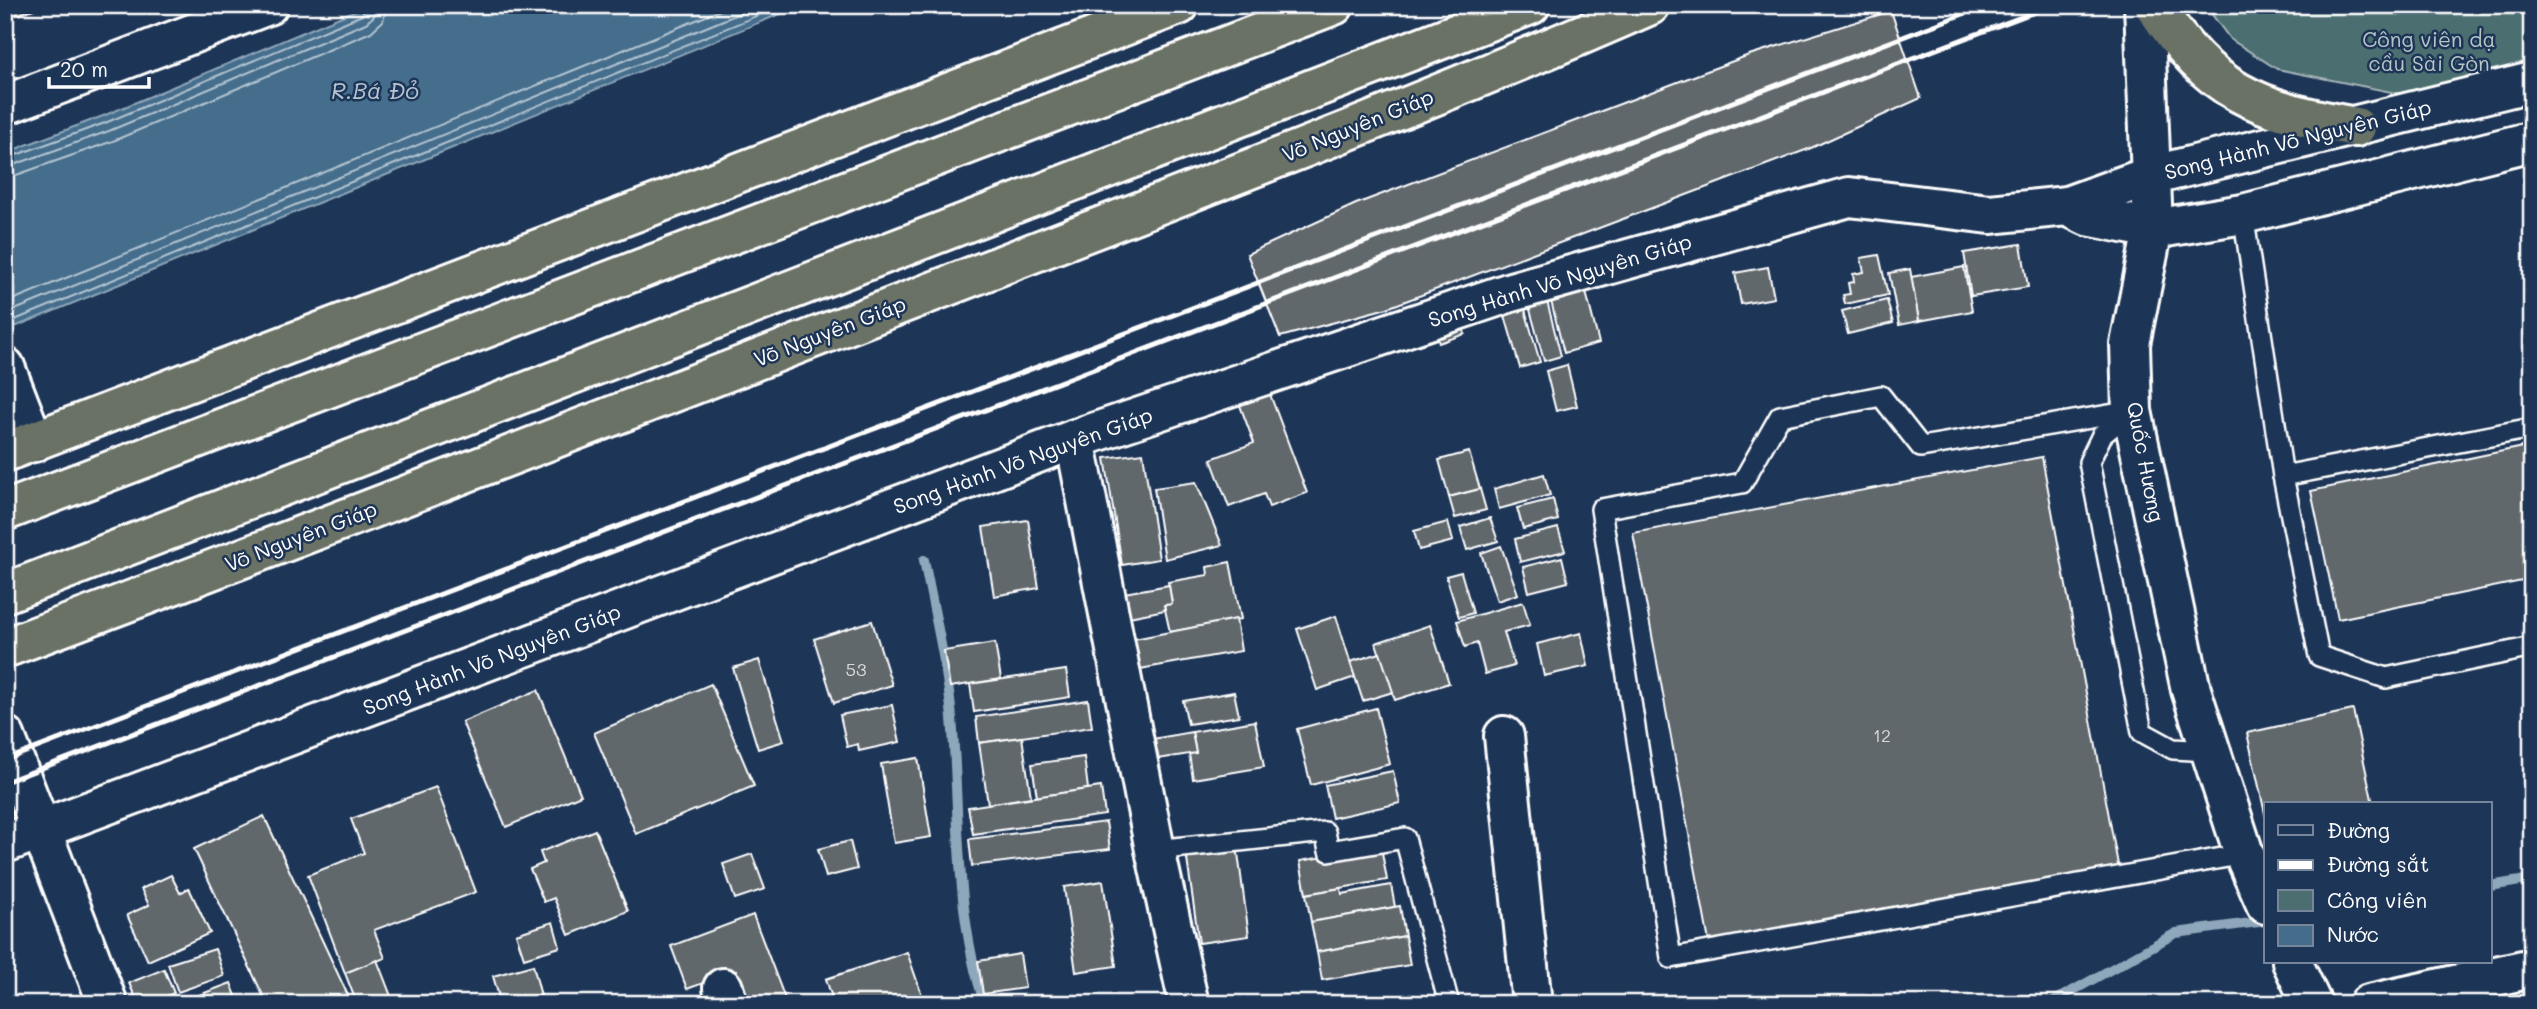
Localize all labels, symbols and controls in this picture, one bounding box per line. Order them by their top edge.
park label: Công viên dạ cầu Sài Gòn [2362,25,2496,76]
scale bar [49,46,149,90]
text: 20 m [60,55,108,82]
water label: R.Bá Đỏ [331,75,419,105]
street label: Võ Nguyên Giáp [1278,82,1437,167]
street label: Song Hành Võ Nguyên Giáp [2161,92,2434,185]
street label: Song Hành Võ Nguyên Giáp [1425,227,1695,333]
street label: Võ Nguyên Giáp [750,289,909,372]
street label: Quốc Hương [2122,399,2171,524]
street label: Song Hành Võ Nguyên Giáp [889,400,1156,519]
street label: Võ Nguyên Giáp [221,494,380,577]
street label: Song Hành Võ Nguyên Giáp [359,597,624,720]
house number: 53 [845,657,867,681]
house number: 12 [1873,723,1891,747]
legend [2264,802,2492,964]
text: Đường [2327,816,2390,843]
text: Đường sắt [2327,850,2429,877]
text: Công viên [2327,886,2427,913]
text: Nước [2327,920,2379,947]

